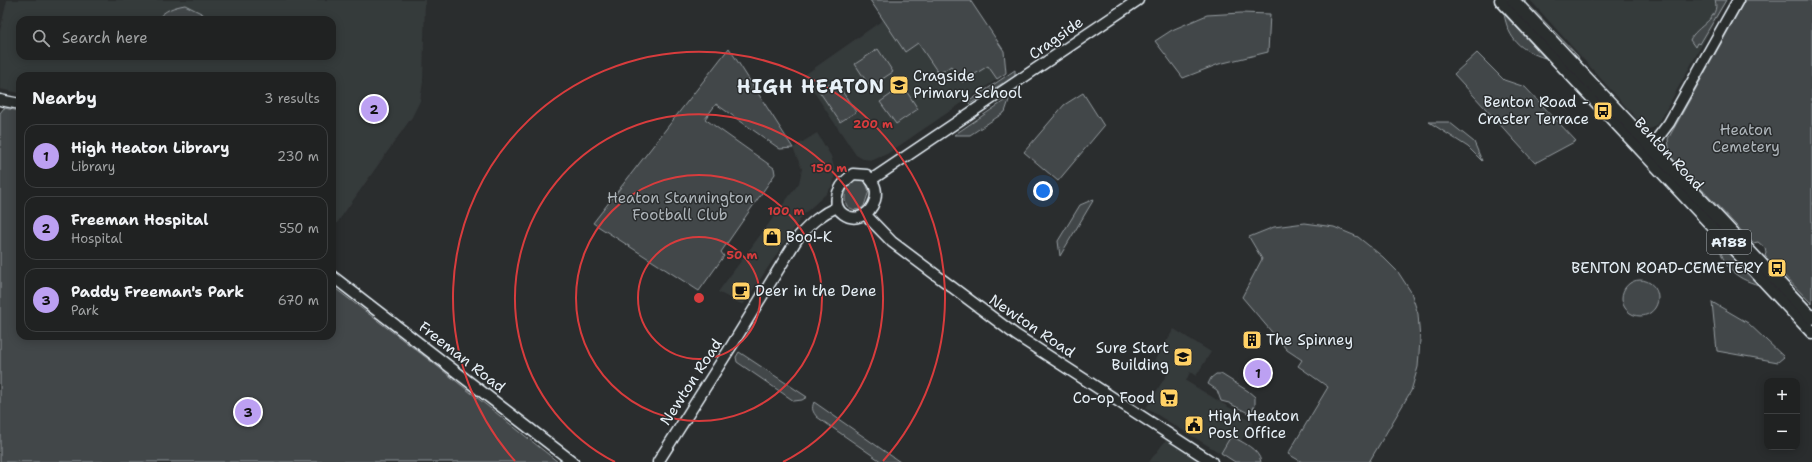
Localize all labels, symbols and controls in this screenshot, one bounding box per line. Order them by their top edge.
street label: Cragside [1025,12,1087,64]
search box [16,16,336,60]
icon: search [30,27,52,49]
text: Search here [62,28,148,48]
place label: Cragside Primary School [913,66,1022,103]
district label: HIGH HEATON [737,74,885,99]
school or university icon: Cragside Primary School [888,74,910,96]
text: Nearby [32,87,97,109]
text: 3 results [264,90,320,107]
place label: Benton Road - Craster Terrace [1478,92,1589,129]
pin: 2 [361,94,387,124]
bus stop icon: Benton Road - Craster Terrace [1592,100,1614,122]
street label: Benton Road [1630,113,1708,195]
text: 200 m [853,116,893,132]
park label: Heaton Cemetery [1712,120,1780,157]
text: High Heaton Library [71,138,229,158]
text: 1 [43,148,49,165]
text: 230 m [277,148,319,165]
text: Library [71,158,115,175]
text: 150 m [811,160,847,176]
your location [1033,181,1053,201]
park label: Heaton Stannington Football Club [607,188,753,225]
text: 100 m [768,203,805,219]
text: Freeman Hospital [71,210,208,230]
text: 2 [41,220,51,237]
text: 550 m [279,220,319,237]
shop icon: Boo!-K [761,226,783,248]
place label: Boo!-K [786,227,833,247]
text: Hospital [71,230,122,247]
road number: A188 [1707,230,1751,254]
text: 50 m [727,247,758,263]
bus stop icon: BENTON ROAD-CEMETERY [1766,257,1788,279]
place label: BENTON ROAD-CEMETERY [1571,258,1763,278]
cafe icon: Deer in the Dene [730,280,752,302]
place label: Deer in the Dene [755,281,877,301]
text: Paddy Freeman's Park [71,282,244,302]
street label: Newton Road [985,290,1079,362]
centre of rings [692,291,706,305]
text: 3 [41,292,51,309]
text: 670 m [278,292,319,309]
text: Park [71,302,99,319]
street label: Freeman Road [415,317,510,397]
building icon: The Spinney [1241,329,1263,351]
place label: The Spinney [1266,330,1353,350]
street label: Newton Road [655,334,727,429]
place label: Sure Start Building [1096,338,1169,375]
school or university icon: Sure Start Building [1172,346,1194,368]
pin: 1 [1245,358,1271,388]
map controls [1764,378,1800,450]
button: + [1764,378,1800,414]
supermarket icon: Co-op Food [1158,387,1180,409]
place label: Co-op Food [1073,388,1155,408]
pin: 3 [235,397,261,427]
place label: High Heaton Post Office [1208,406,1299,443]
public building icon: High Heaton Post Office [1183,414,1205,436]
button: − [1764,414,1800,450]

